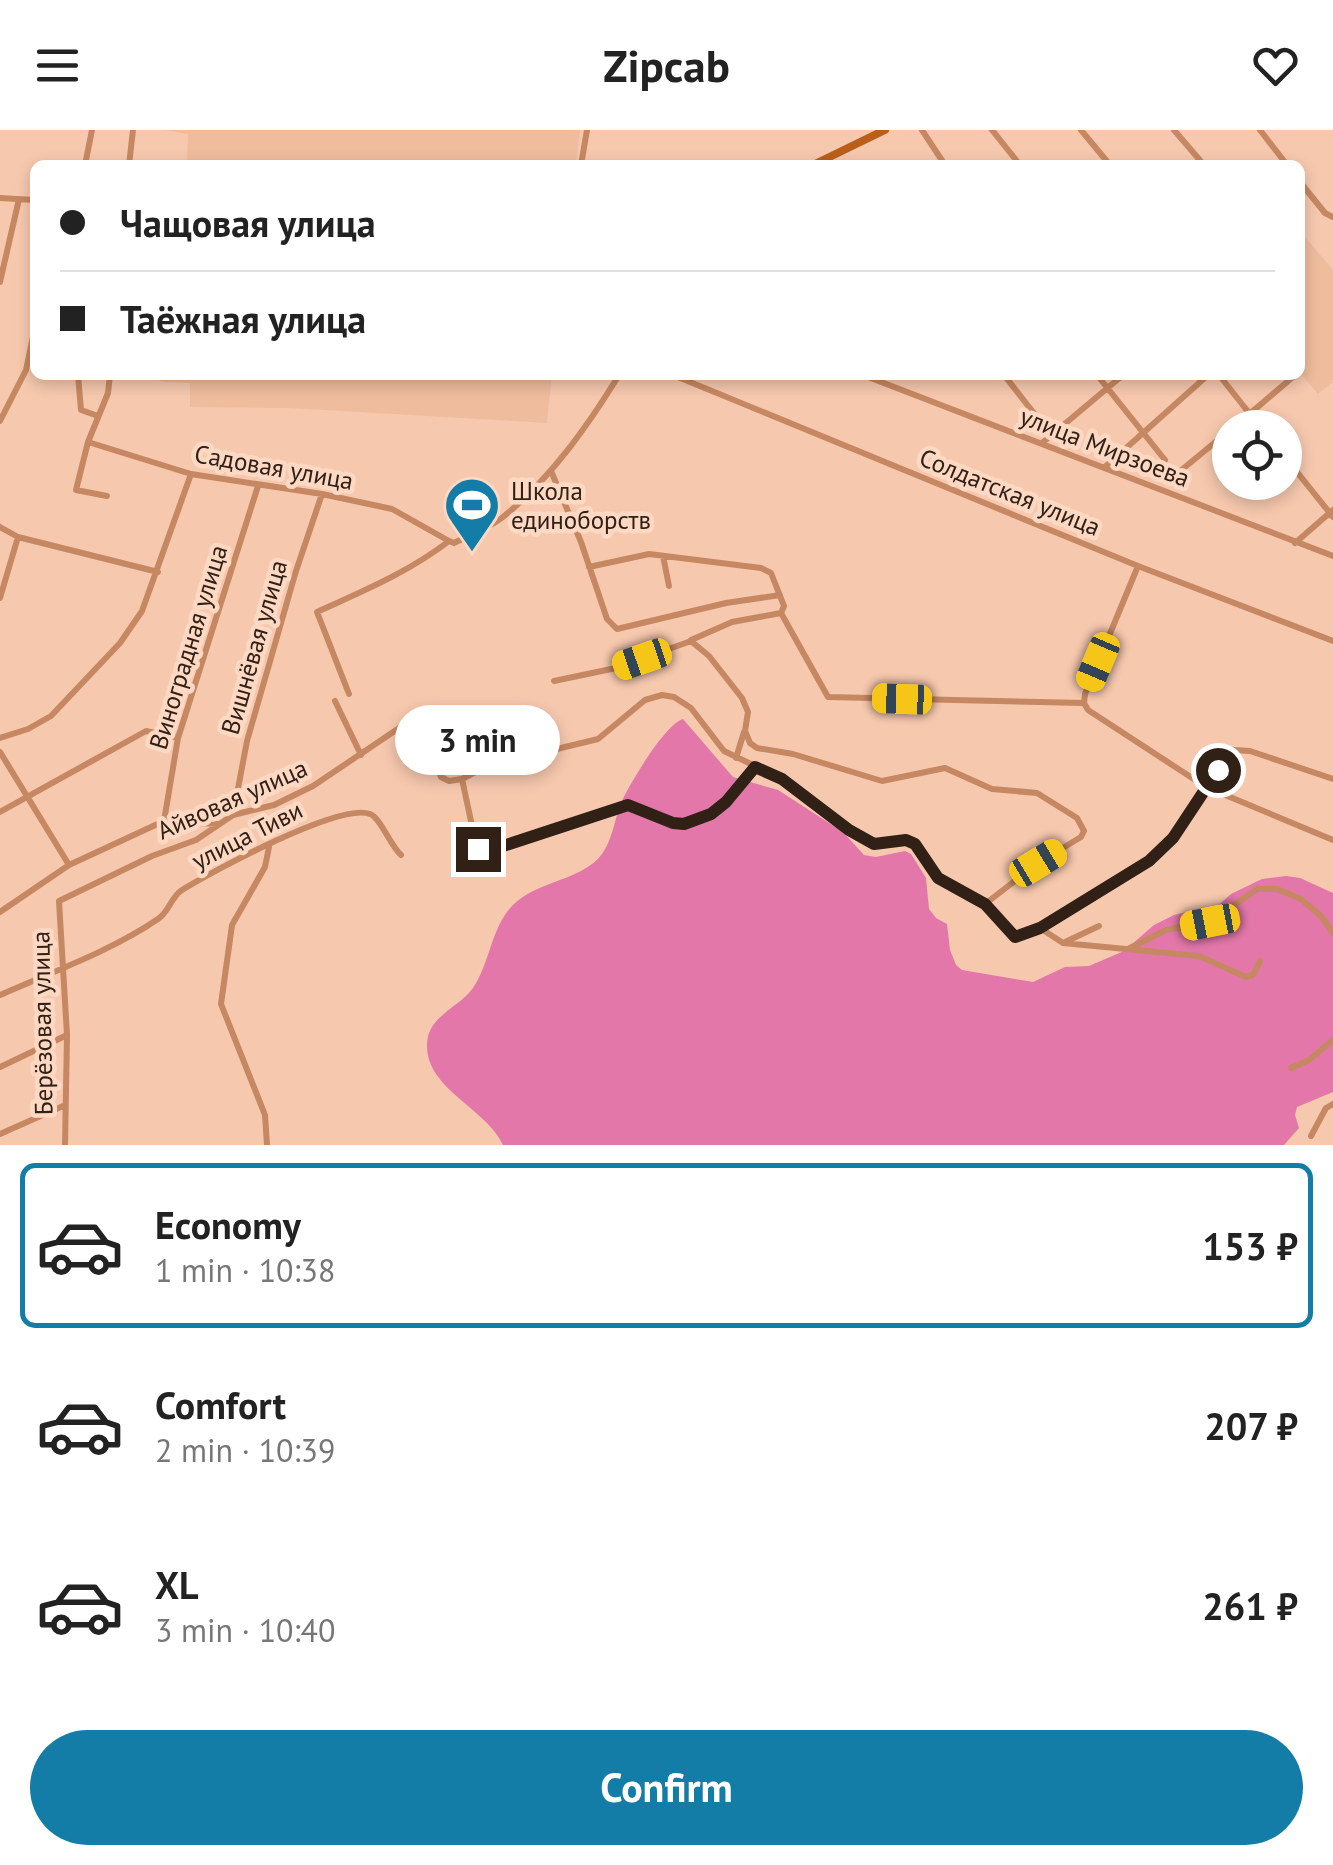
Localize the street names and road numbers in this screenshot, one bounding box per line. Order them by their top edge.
street label: улица Мирзоева [1016,400,1194,494]
street label: Садовая улица [192,437,356,497]
street label: Солдатская улица [915,441,1105,543]
street label: Виноградная улица [142,541,234,753]
street label: Вишнёвая улица [214,556,294,738]
street label: Айвовая улица [152,752,312,846]
street label: улица Тиви [186,793,308,877]
street label: Берёзовая улица [24,931,60,1115]

